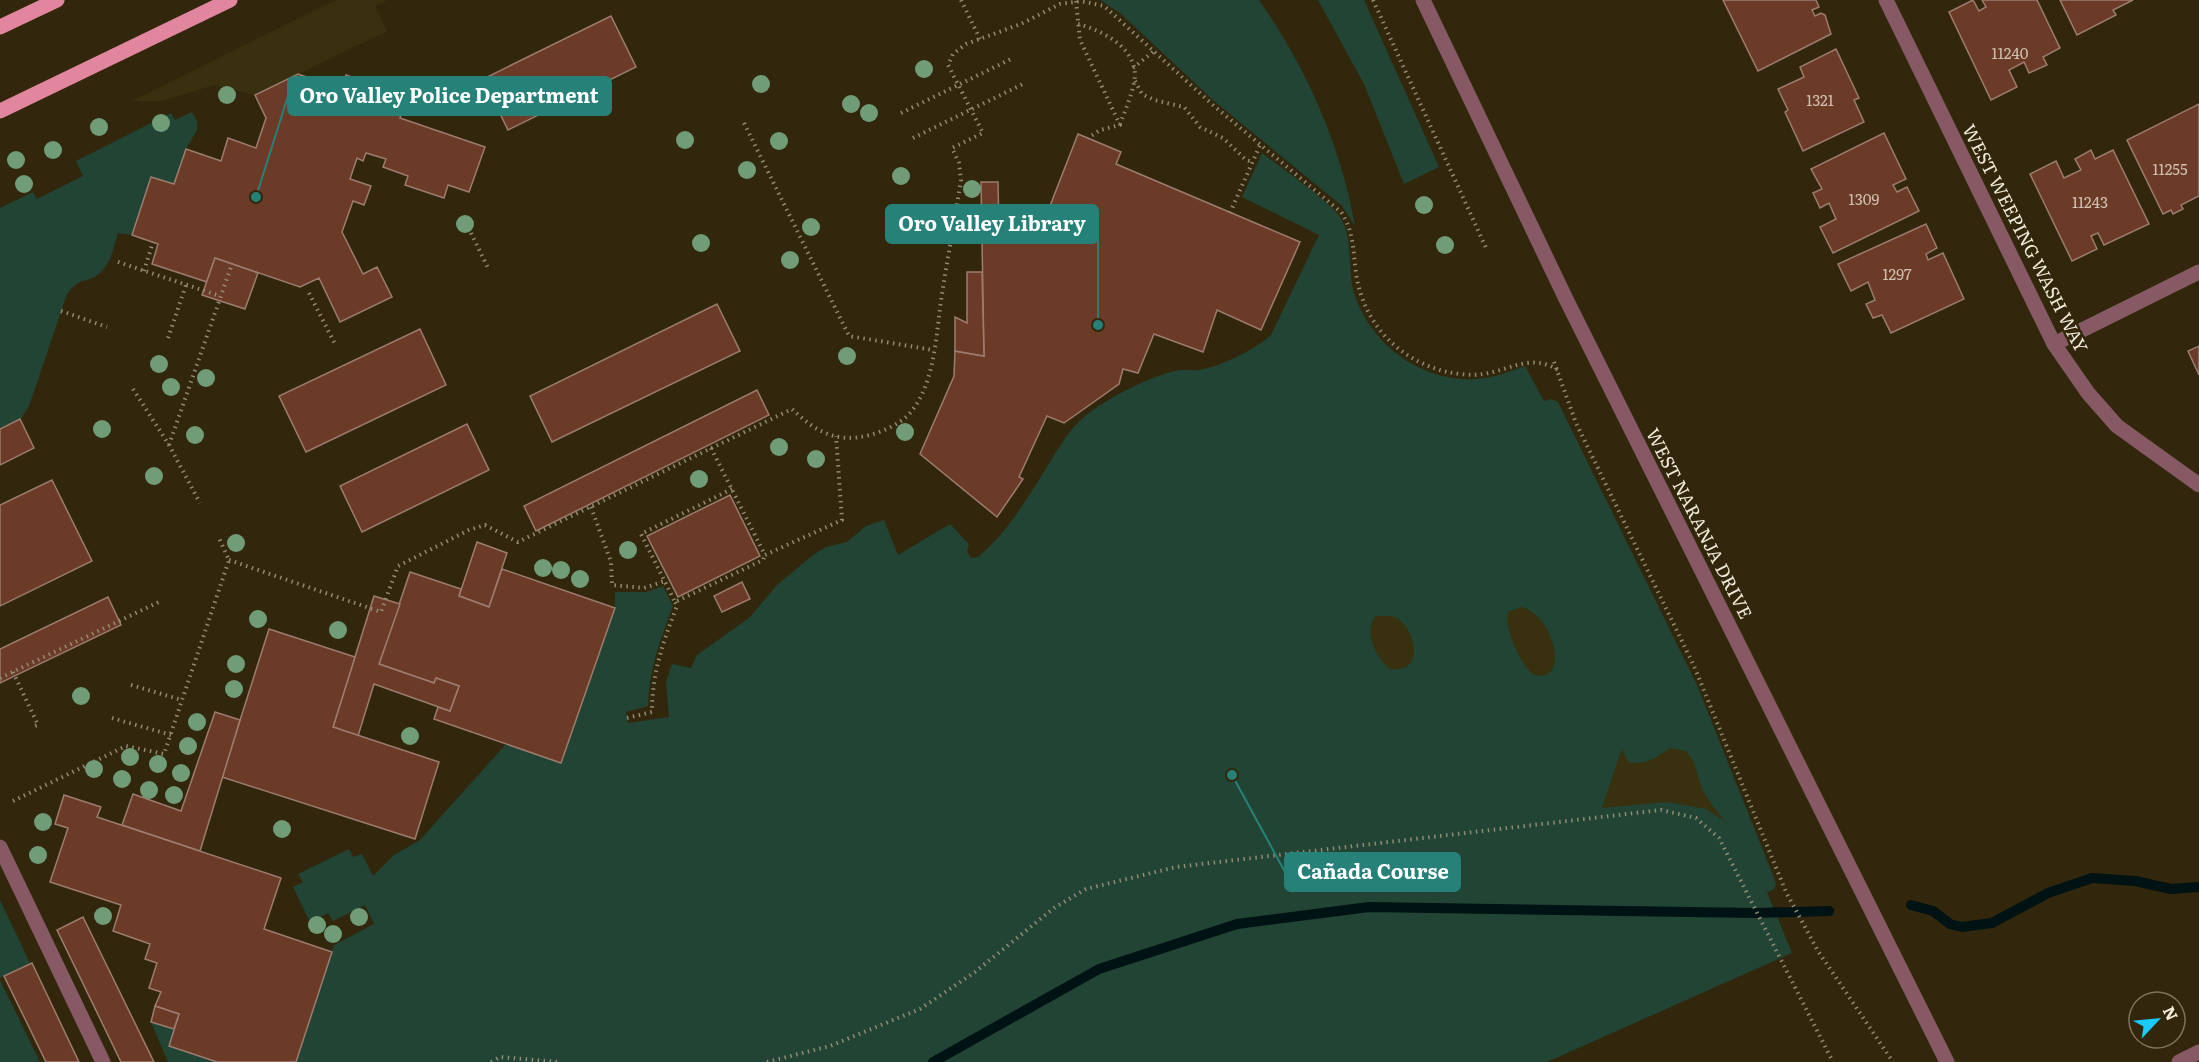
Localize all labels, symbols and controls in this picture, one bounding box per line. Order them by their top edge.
house number: 11240 [1992,41,2029,64]
callout: Oro Valley Police Department [288,77,611,115]
text: Oro Valley Police Department [300,79,599,109]
house number: 1321 [1806,88,1834,111]
street label: WEST WEEPING WASH WAY [1956,119,2096,357]
house number: 11255 [2152,157,2188,180]
house number: 1309 [1849,187,1880,210]
house number: 11243 [2072,190,2108,213]
callout: Oro Valley Library [886,205,1098,243]
text: Oro Valley Library [898,207,1086,237]
house number: 1297 [1882,262,1912,285]
street label: WEST NARANJA DRIVE [1640,423,1760,623]
callout: Cañada Course [1285,853,1460,891]
text: Cañada Course [1297,855,1449,885]
north arrow [2127,990,2187,1050]
text: N [2158,1002,2185,1024]

